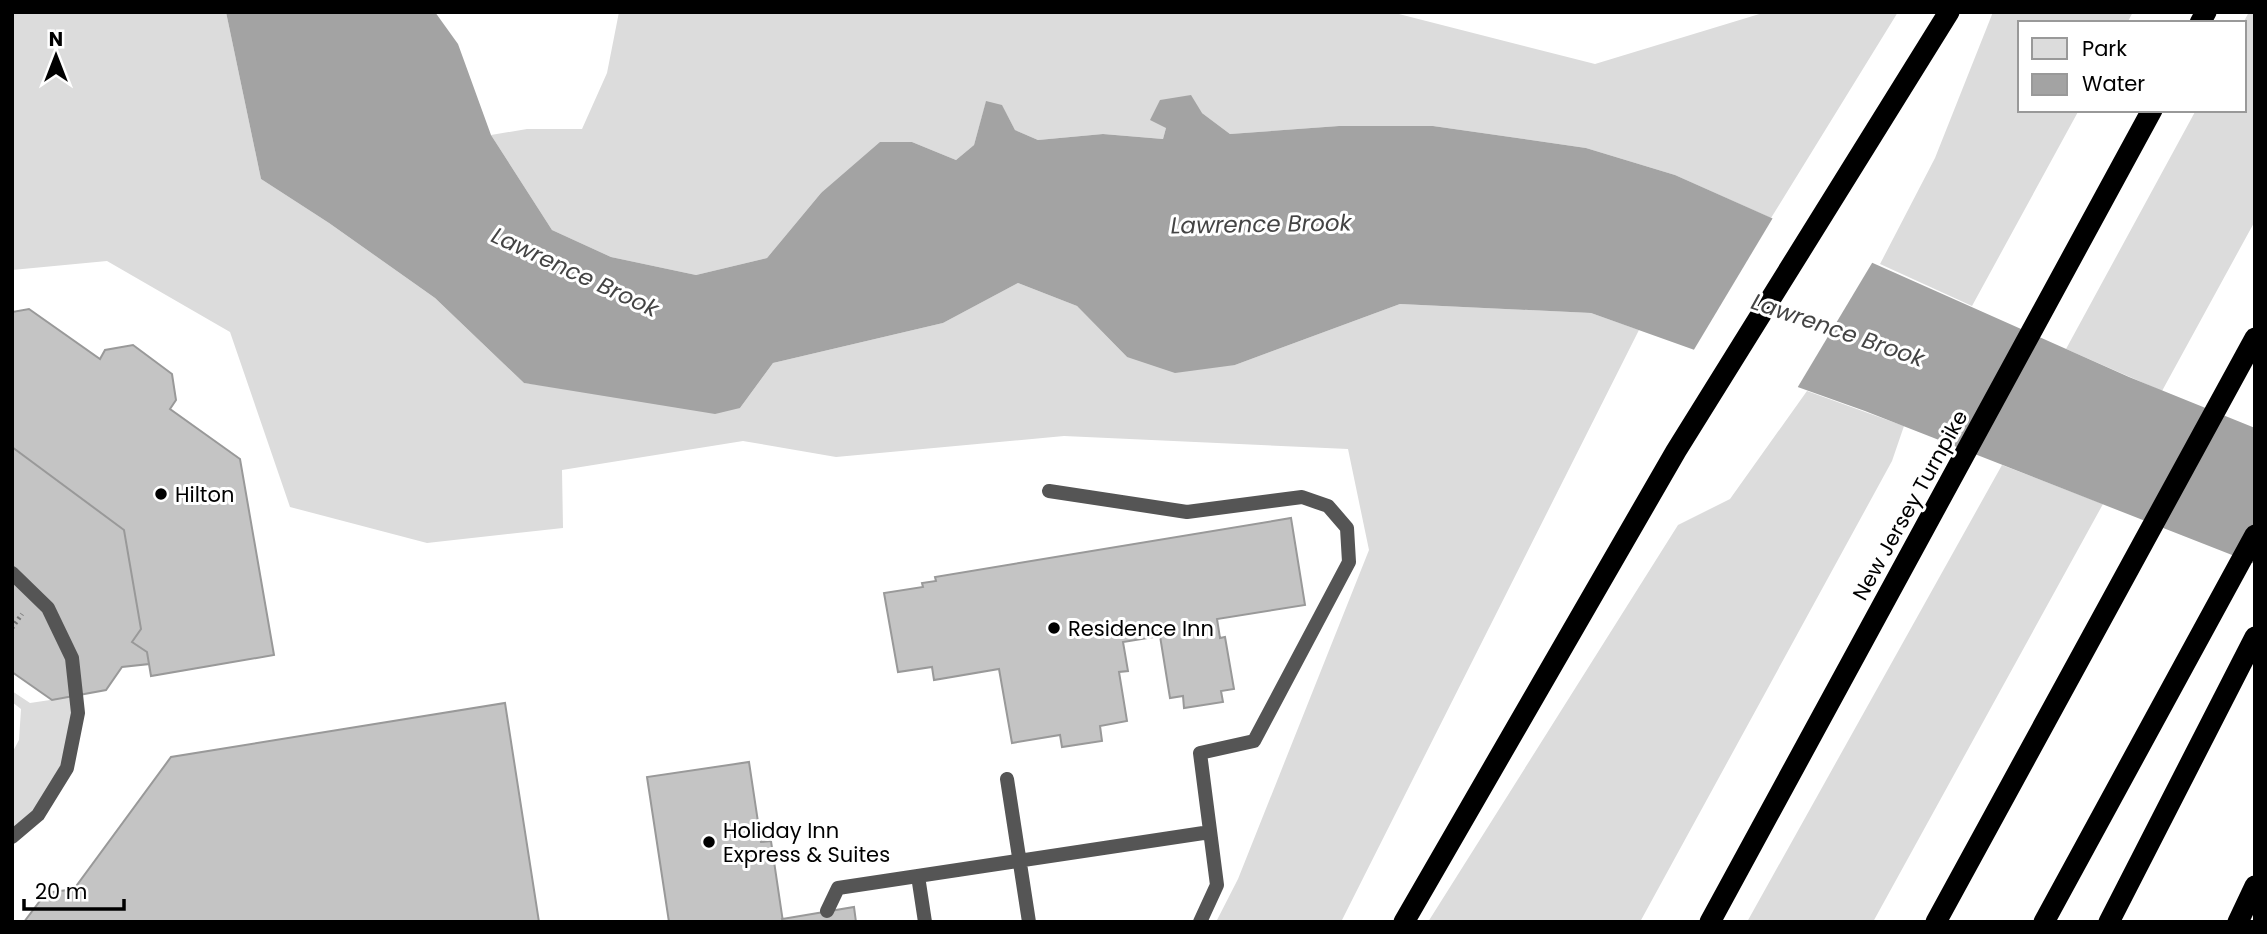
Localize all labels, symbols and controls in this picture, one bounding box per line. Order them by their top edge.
north arrow [21,21,91,91]
legend [2018,21,2246,112]
text: N [49,26,63,53]
text: Park [2082,34,2127,63]
text: Water [2082,69,2145,98]
water label: Lawrence Brook [1170,206,1353,242]
water label: Lawrence Brook [486,219,665,325]
water label: Lawrence Brook [1747,285,1930,375]
street label: New Jersey Turnpike [1846,405,1974,605]
place label: Hilton [175,480,234,509]
marker: Hilton [153,486,169,502]
place label: Residence Inn [1068,614,1214,643]
marker: Residence Inn [1046,620,1062,636]
place label: Holiday Inn Express & Suites [723,816,890,869]
marker: Holiday Inn Express & Suites [701,834,717,850]
scale bar [24,867,124,911]
text: 20 m [35,877,88,906]

